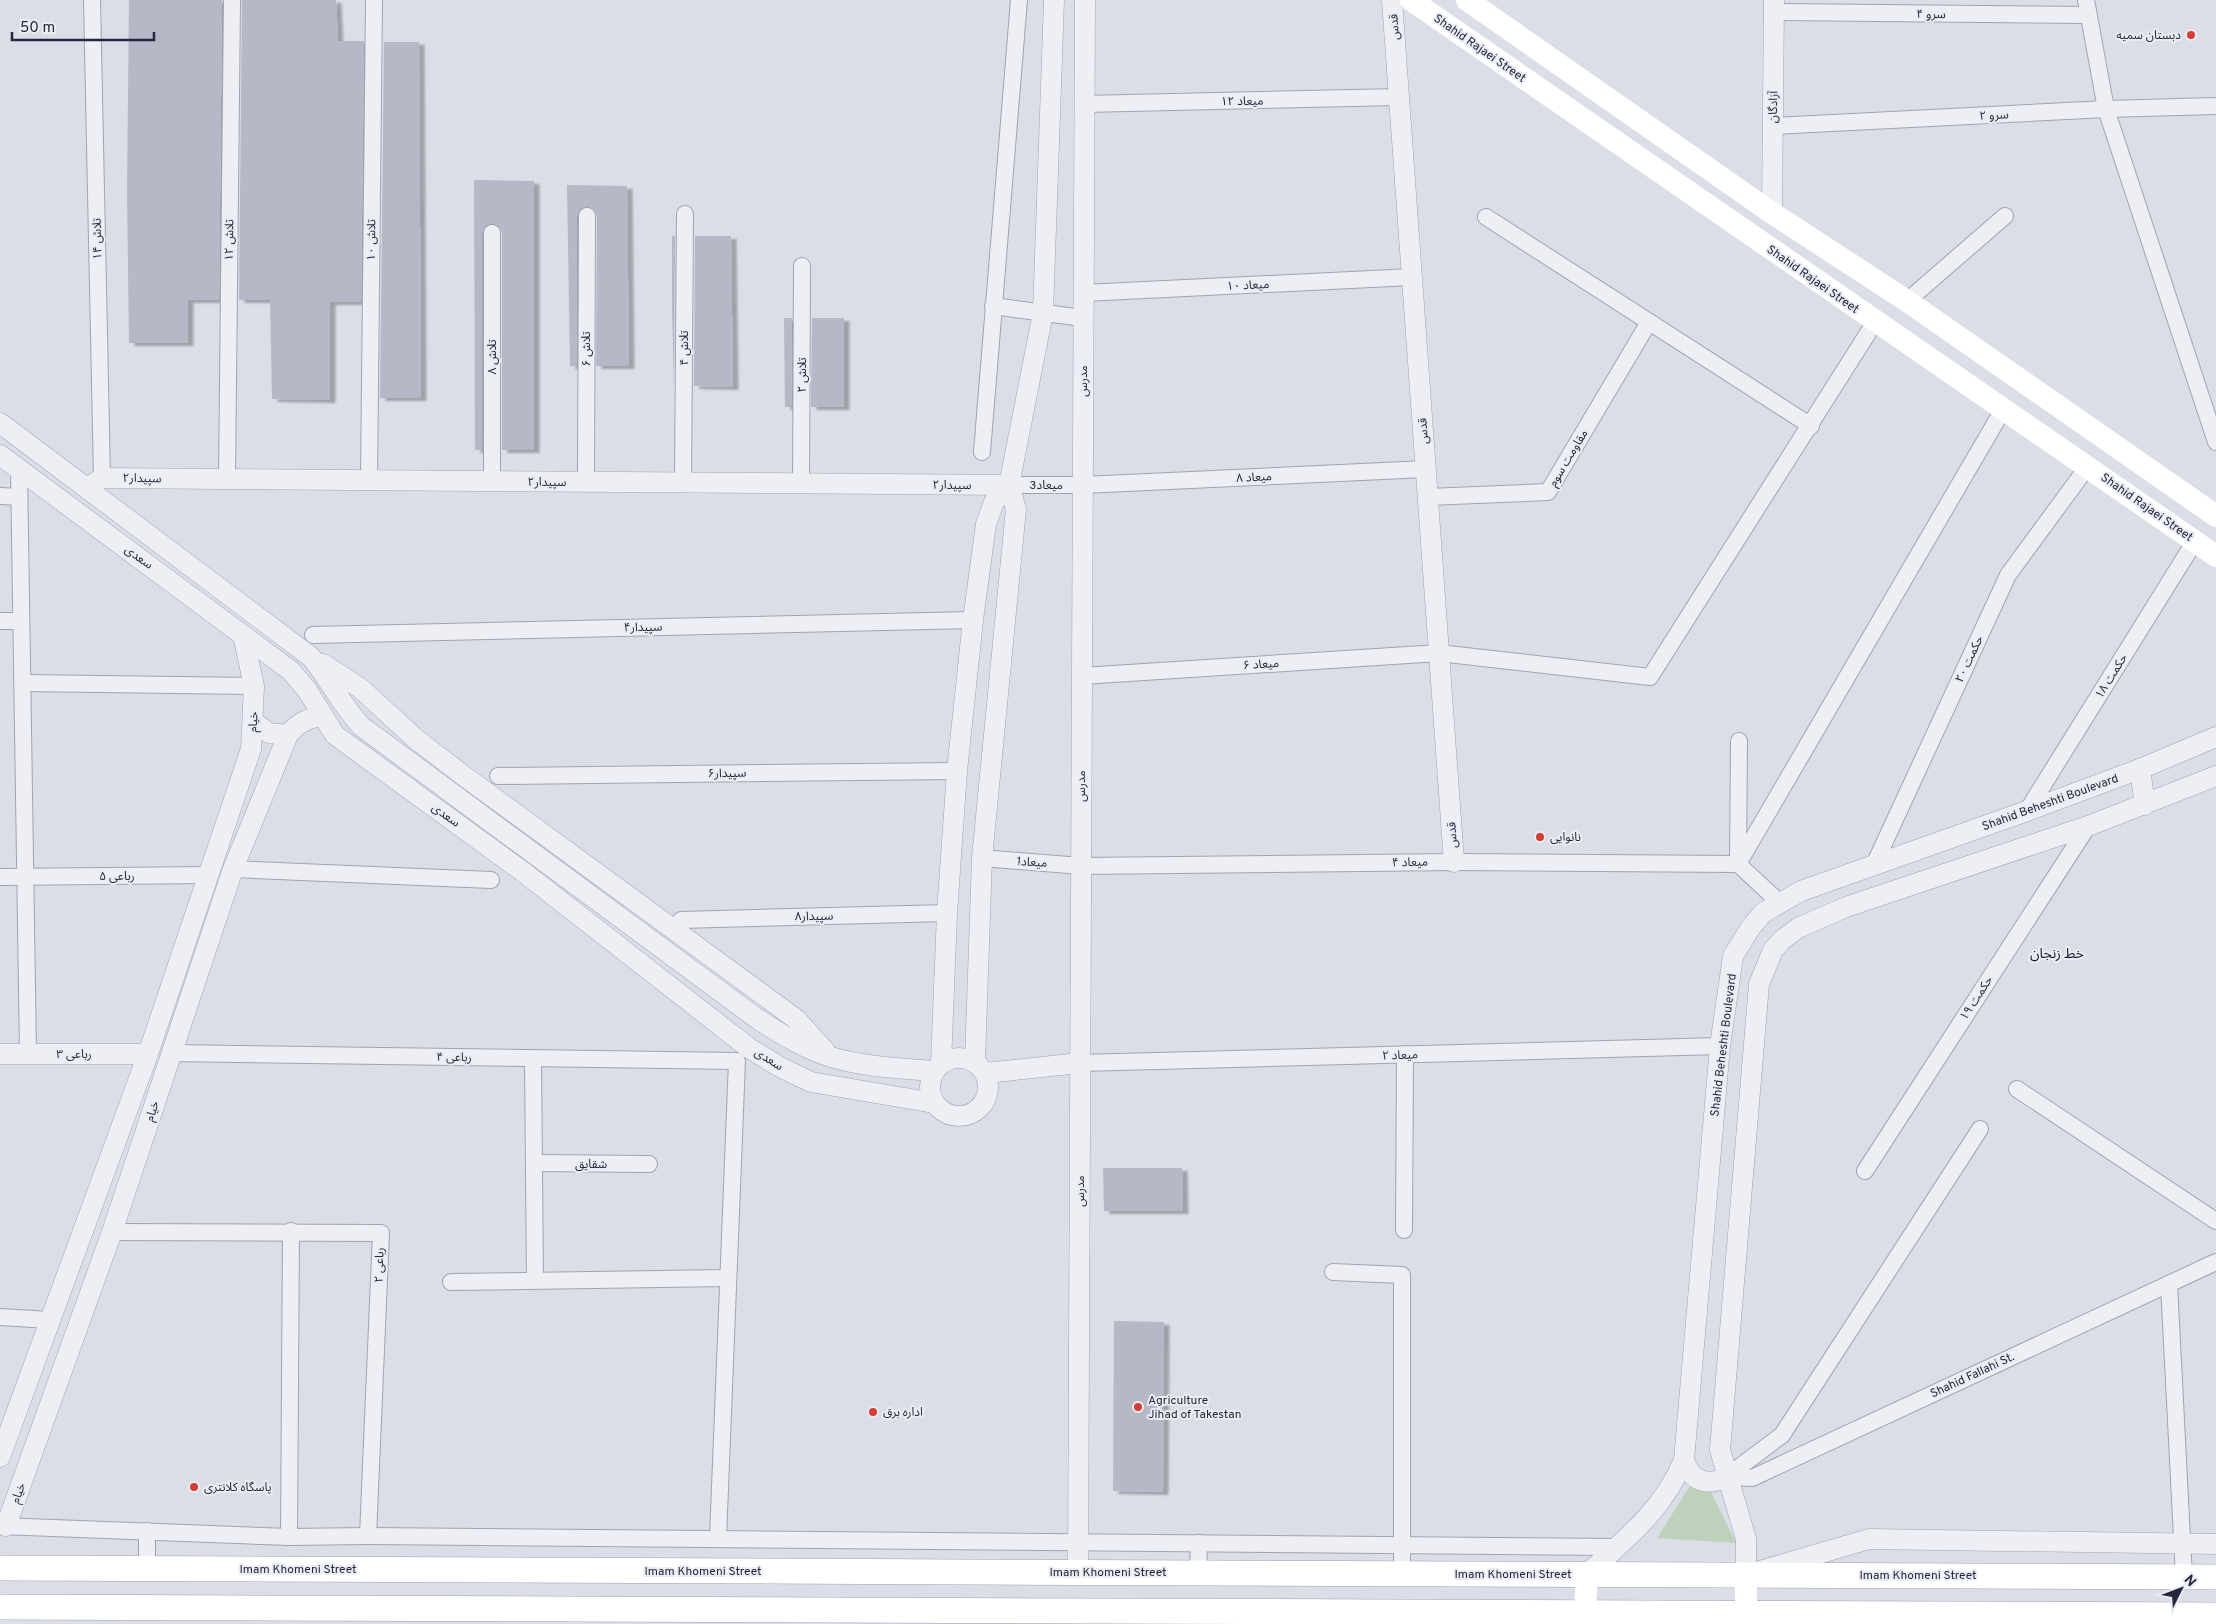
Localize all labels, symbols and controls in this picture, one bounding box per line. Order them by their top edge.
street label: سرو ۴ [1916,7,1946,23]
scale bar [12,10,155,42]
street label: Shahid Rajaei Street [1430,11,1529,87]
street label: قدس [1386,13,1404,41]
text: 50 m [20,19,55,38]
place label: دبستان سمیه [2116,28,2181,44]
marker: دبستان سمیه [2185,29,2197,41]
street label: آزادگان [1766,90,1782,123]
street label: میعاد ۱۲ [1220,94,1264,110]
street label: سرو ۲ [1979,107,2009,125]
street label: تلاش ۱۴ [90,217,106,260]
street label: تلاش ۱۲ [222,218,238,261]
street label: تلاش ۱۰ [364,218,380,261]
street label: Shahid Rajaei Street [1763,242,1862,318]
street label: میعاد ۱۰ [1226,277,1270,295]
street label: تلاش ۴ [677,330,693,365]
street label: تلاش ۶ [579,331,595,366]
street label: تلاش ۸ [485,339,501,374]
street label: تلاش ۲ [795,357,811,392]
street label: مدرس [1076,365,1092,397]
street label: قدس [1415,417,1433,445]
street label: مقاومت سوم [1545,427,1592,490]
street label: میعاد ۸ [1236,469,1272,487]
street label: Shahid Rajaei Street [2097,470,2196,546]
street label: سپیدار۲ [122,471,162,487]
street label: سپیدار۲ [528,475,566,491]
street label: سپیدار۲ [933,478,971,494]
street label: میعاد3 [1029,478,1063,494]
street label: سعدی [121,542,156,573]
street label: سپیدار۴ [623,620,663,636]
street label: حکمت ۲۰ [1952,633,1988,685]
street label: حکمت ۱۸ [2092,651,2132,702]
street label: میعاد ۶ [1243,656,1280,674]
street label: خیام [245,711,263,733]
street label: سپیدار۶ [707,766,747,782]
street label: مدرس [1074,770,1090,802]
street label: Shahid Beheshti Boulevard [1980,771,2121,835]
street label: سعدی [428,800,463,831]
street label: قدس [1444,821,1462,849]
place label: نانوایی [1550,830,1581,846]
marker: نانوایی [1534,831,1546,843]
street label: میعاد1 [1016,854,1048,872]
street label: میعاد ۴ [1392,855,1428,871]
street label: رباعی ۵ [99,869,135,885]
street label: سپیدار۸ [794,909,834,925]
district label: خط زنجان [2030,946,2084,963]
street label: Shahid Beheshti Boulevard [1707,973,1741,1118]
street label: حکمت ۱۹ [1957,973,1997,1024]
street label: سعدی [751,1045,786,1075]
street label: رباعی ۳ [56,1047,92,1063]
street label: میعاد ۲ [1382,1047,1418,1065]
street label: رباعی ۴ [436,1050,472,1066]
street label: خیام [142,1099,164,1124]
street label: شقایق [575,1157,607,1173]
street label: مدرس [1073,1175,1089,1207]
street label: رباعی ۲ [371,1247,389,1283]
street label: Shahid Fallahi St. [1928,1349,2017,1402]
place label: Agriculture Jihad of Takestan [1148,1393,1241,1423]
marker: Agriculture Jihad of Takestan [1132,1401,1144,1413]
place label: اداره برق [883,1405,923,1421]
marker: اداره برق [867,1406,879,1418]
place label: پاسگاه کلانتری [204,1480,271,1496]
street label: خیام [8,1481,30,1506]
marker: پاسگاه کلانتری [188,1481,200,1493]
street label: Imam Khomeni Street [239,1562,357,1578]
street label: Imam Khomeni Street [644,1564,762,1580]
north arrow [2156,1564,2206,1614]
street label: Imam Khomeni Street [1049,1565,1167,1581]
street label: Imam Khomeni Street [1454,1567,1572,1583]
street label: Imam Khomeni Street [1859,1568,1977,1584]
text: N [2180,1572,2199,1591]

